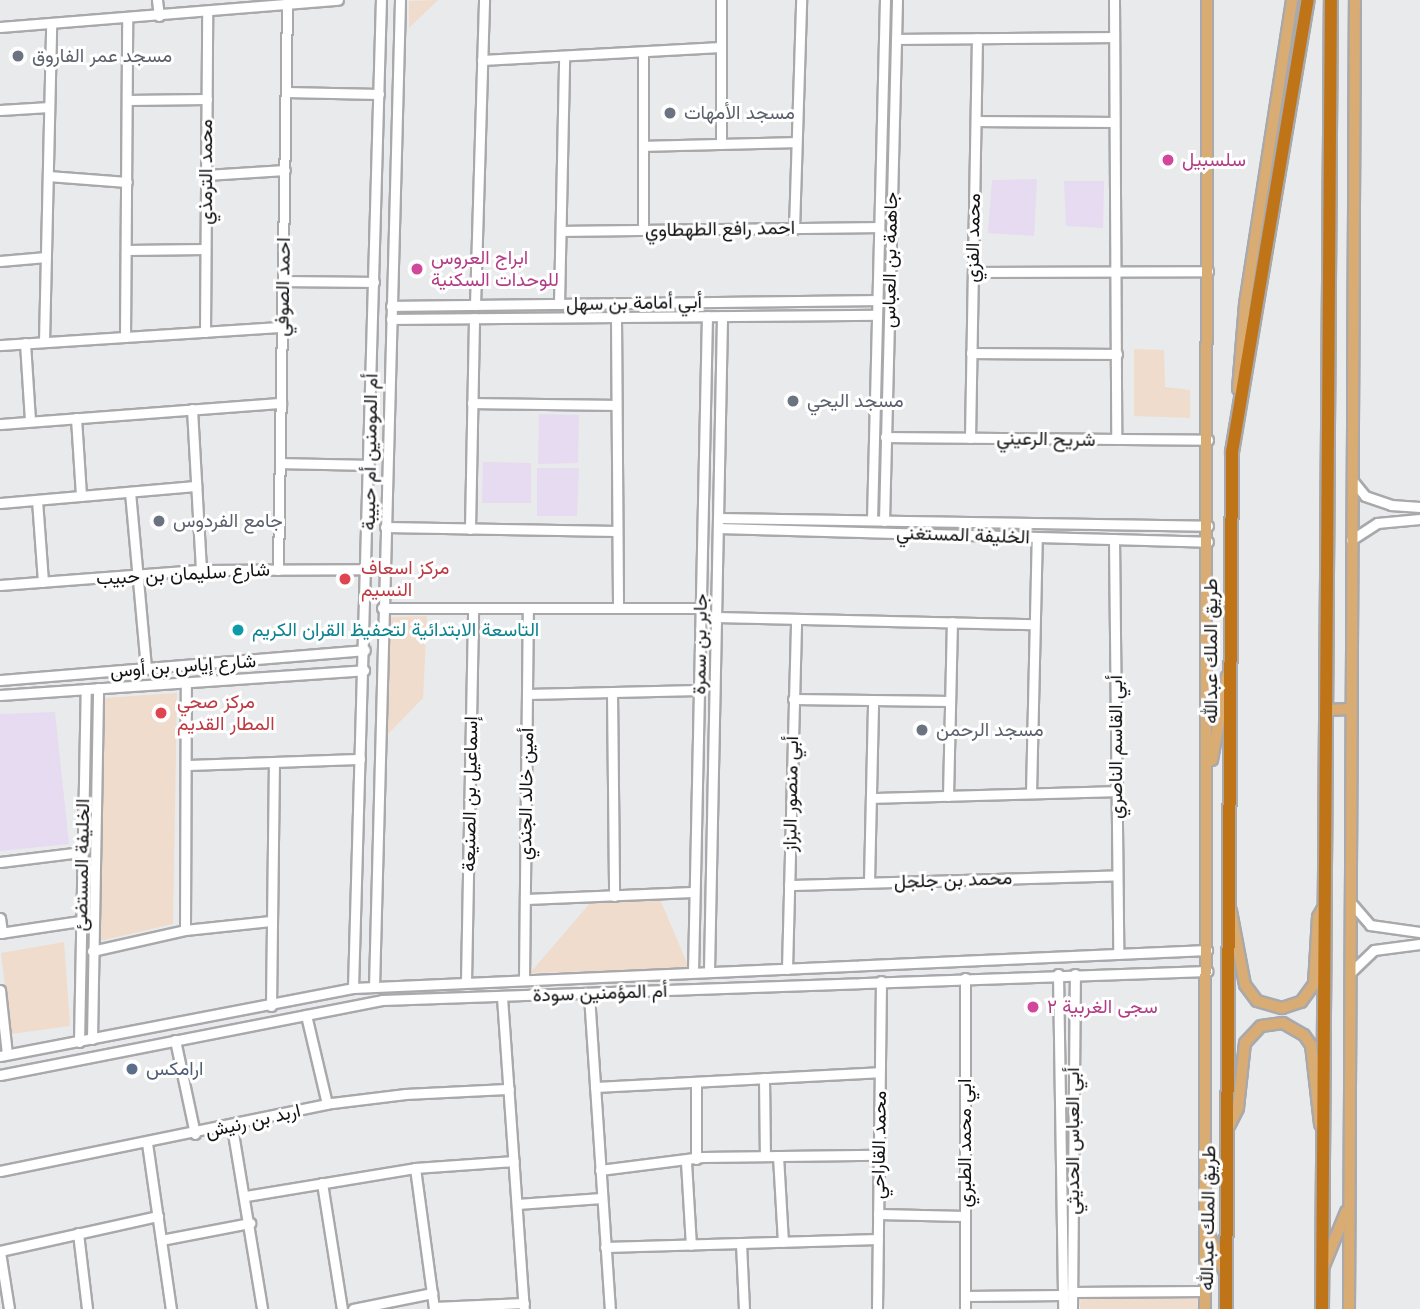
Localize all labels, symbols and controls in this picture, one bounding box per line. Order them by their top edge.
place label: مسجد عمر الفاروق [32,45,172,67]
marker: مسجد عمر الفاروق [10,48,26,64]
place label: مسجد الأمهات [684,102,795,124]
marker: مسجد الأمهات [662,105,678,121]
street label: محمد الترمذي [195,119,217,225]
place label: سلسبيل [1182,149,1246,171]
marker: سلسبيل [1160,152,1176,168]
street label: جاهمة بن العباس [877,192,903,328]
street label: محمد الفزي [961,193,985,283]
street label: احمد رافع الطهطاوي [645,216,795,242]
street label: احمد الصوفي [271,237,295,337]
place label: ابراج العروس للوحدات السكنية [431,247,559,291]
marker: ابراج العروس للوحدات السكنية [409,261,425,277]
street label: أبي أمامة بن سهل [566,290,702,316]
street label: أم المومنين أم حبيبة [357,373,383,531]
place label: مسجد اليحي [807,390,904,412]
marker: مسجد اليحي [785,393,801,409]
street label: شريح الرعيني [996,427,1096,451]
place label: جامع الفردوس [173,510,283,532]
marker: جامع الفردوس [151,513,167,529]
street label: الخليفة المستغني [896,521,1030,549]
place label: مركز اسعاف النسيم [361,557,449,601]
street label: شارع سليمان بن حبيب [96,558,270,590]
marker: مركز اسعاف النسيم [335,569,355,589]
street label: طريق الملك عبدالله [1200,578,1222,724]
street label: جابر بن سمرة [688,593,712,695]
place label: التاسعة الابتدائية لتحفيظ القران الكريم [252,619,539,641]
marker: التاسعة الابتدائية لتحفيظ القران الكريم [230,622,246,638]
street label: شارع إياس بن أوس [109,650,257,682]
street label: أبي القاسم الناصري [1105,675,1127,819]
place label: مركز صحي المطار القديم [177,691,275,735]
marker: مركز صحي المطار القديم [151,703,171,723]
street label: إسماعيل بن الصنيعة [457,716,483,872]
place label: مسجد الرحمن [936,719,1044,741]
marker: مسجد الرحمن [914,722,930,738]
street label: أمين خالد الجندي [513,728,539,860]
street label: أبي منصور البزاز [779,736,803,852]
street label: الخليفة المستضئ [69,798,95,932]
street label: محمد بن جلجل [893,867,1013,893]
street label: أم المؤمنين سودة [532,979,668,1007]
place label: سجى الغربية ٢ [1047,996,1158,1018]
marker: سجى الغربية ٢ [1025,999,1041,1015]
place label: ارامكس [146,1058,203,1080]
marker: ارامكس [124,1061,140,1077]
street label: أبي العباس الحديثي [1062,1067,1084,1215]
street label: ابي محمد الطبري [954,1079,976,1207]
street label: محمد القاراحي [867,1091,891,1199]
street label: اربد بن رنيش [203,1099,303,1143]
street label: طريق الملك عبدالله [1195,1145,1221,1291]

